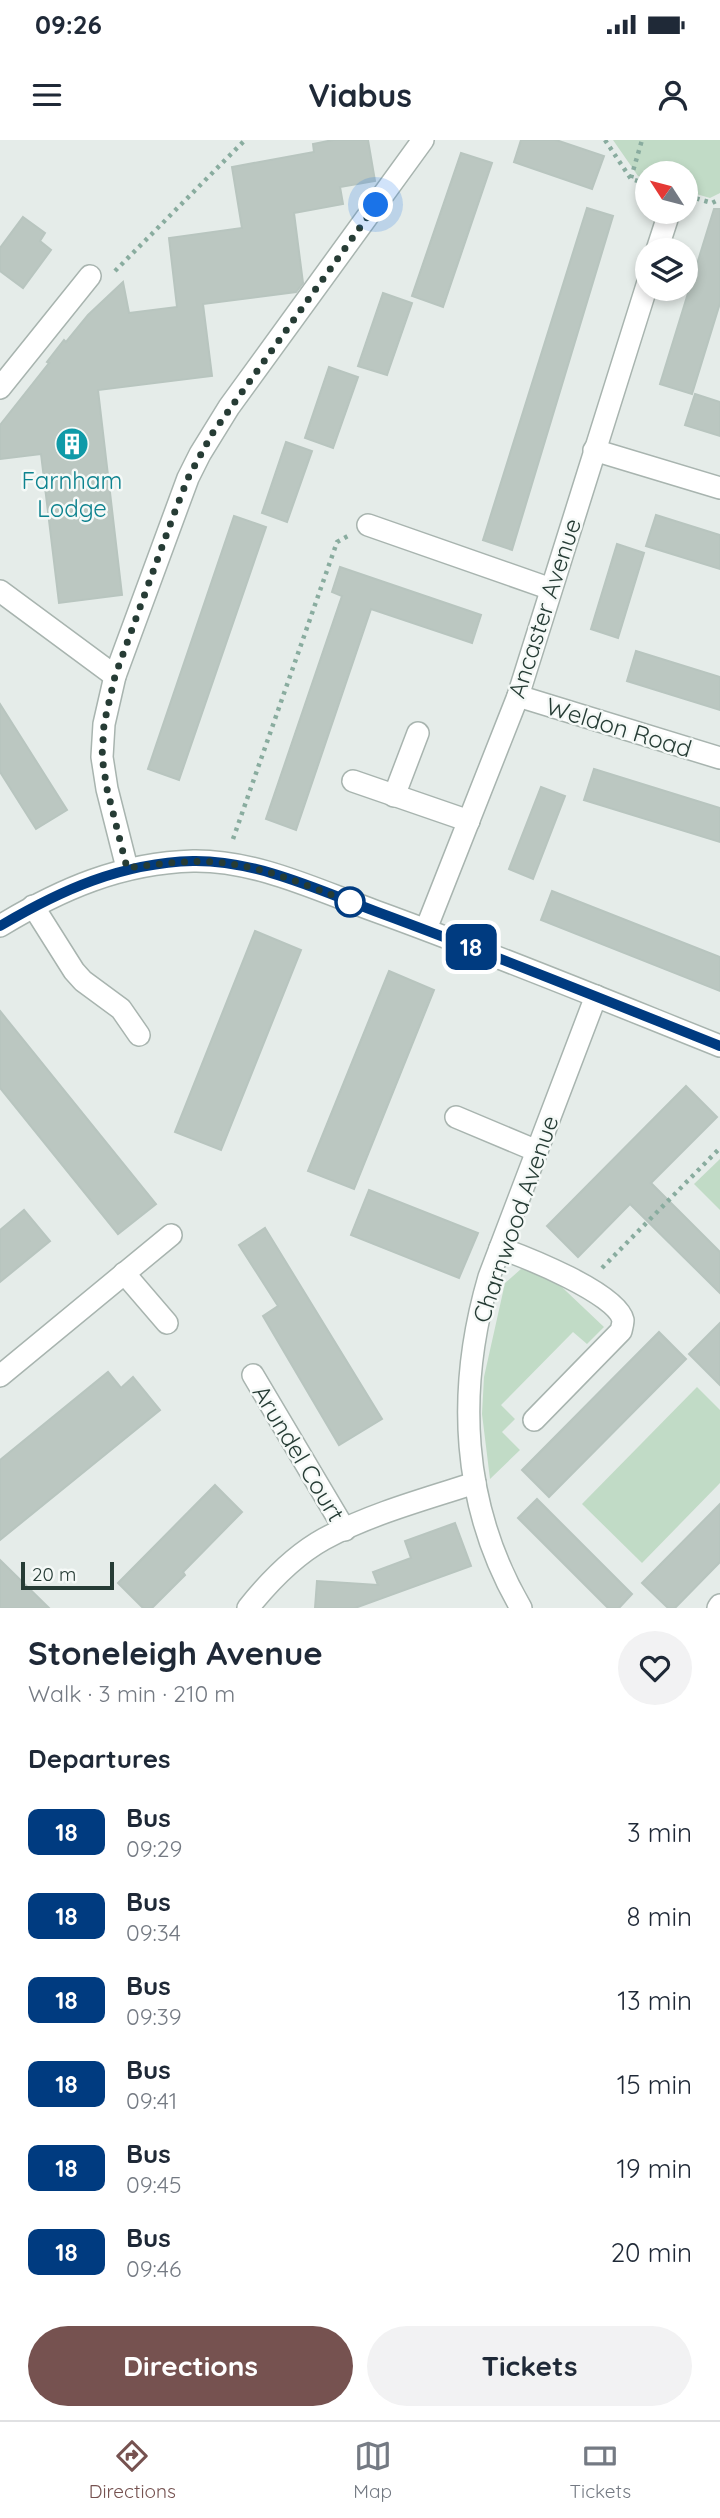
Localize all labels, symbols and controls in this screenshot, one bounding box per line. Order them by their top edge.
text: 09:26 [35,8,102,41]
text: Viabus [308,75,412,115]
icon: menu [28,76,66,114]
icon: person [654,76,692,114]
north arrow [635,161,698,224]
map controls [635,161,698,301]
your location [358,187,393,222]
button: layers [635,238,698,301]
building icon: Farnham Lodge [53,425,91,463]
place label: Farnham Lodge [22,465,122,523]
street label: Ancaster Avenue [501,514,587,702]
street label: Weldon Road [543,691,695,763]
unlabelled marker [335,887,365,917]
line badge: 18 [440,924,503,970]
text: 18 [460,932,482,962]
street label: Charnwood Avenue [465,1111,565,1327]
street label: Arundel Court [247,1379,351,1527]
scale bar [21,1559,114,1591]
text: 20 m [32,1562,76,1586]
button: heart [618,1631,692,1705]
text: Stoneleigh Avenue [28,1632,323,1673]
text: Walk · 3 min · 210 m [28,1679,235,1708]
text: Departures [28,1742,171,1775]
text: Bus [126,1801,171,1834]
text: 3 min [627,1816,692,1849]
text: 18 [55,1817,78,1847]
text: 09:29 [126,1834,182,1863]
text: Bus [126,1885,171,1918]
text: 8 min [627,1900,692,1933]
text: 18 [55,1901,78,1931]
text: 09:34 [126,1918,181,1947]
text: Bus [126,1969,171,2002]
text: 13 min [617,1984,692,2017]
text: 18 [55,1985,78,2015]
text: 09:39 [126,2002,182,2031]
text: Bus [126,2053,171,2086]
text: 15 min [617,2068,692,2101]
text: 18 [55,2069,78,2099]
text: 09:41 [126,2086,177,2115]
text: Bus [126,2137,171,2170]
text: 19 min [616,2152,692,2185]
text: 18 [55,2153,78,2183]
text: 09:45 [126,2170,182,2199]
text: Bus [126,2221,171,2254]
text: 20 min [611,2236,692,2269]
text: 18 [55,2237,78,2267]
text: 09:46 [126,2254,181,2283]
button: Directions [28,2326,353,2406]
button: Tickets [367,2326,692,2406]
tab: Directions [89,2437,176,2503]
tab: Map [353,2437,392,2503]
tab: Tickets [570,2437,631,2503]

